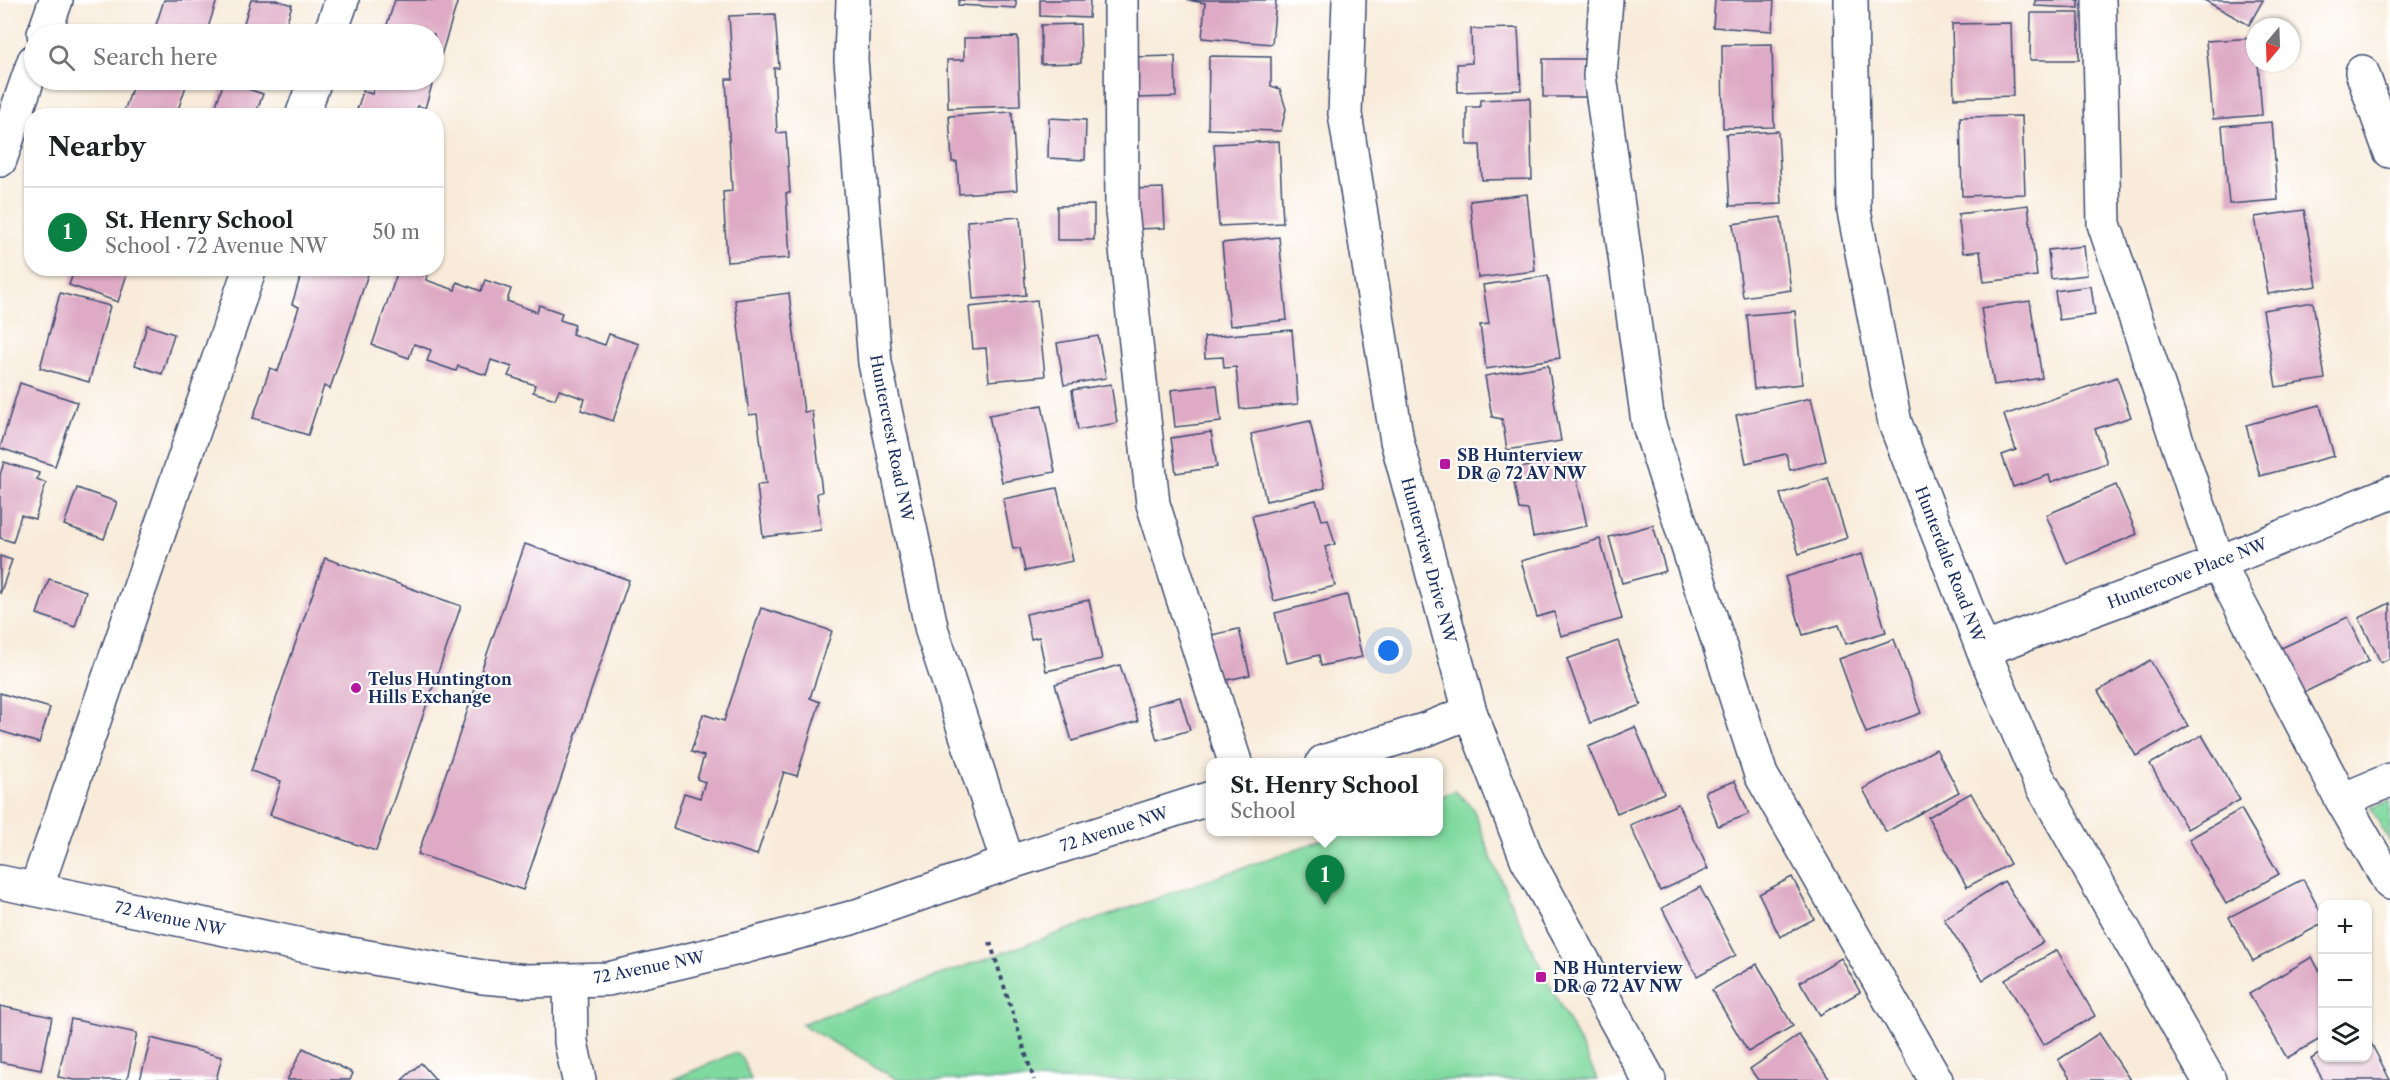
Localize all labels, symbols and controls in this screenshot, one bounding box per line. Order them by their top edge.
north arrow [2246,18,2300,72]
search box [24,24,444,90]
icon: search [45,41,78,74]
text: Search here [93,44,218,71]
text: Nearby [48,131,146,163]
text: St. Henry School [105,207,293,234]
text: 1 [63,220,72,244]
text: 50 m [373,220,420,244]
text: School · 72 Avenue NW [105,234,327,258]
street label: Huntercrest Road NW [866,353,918,524]
place label: SB Hunterview DR @ 72 AV NW [1457,445,1587,483]
marker: SB Hunterview DR @ 72 AV NW [1438,457,1452,471]
street label: Hunterview Drive NW [1397,475,1461,645]
street label: Hunterdale Road NW [1911,483,1989,645]
street label: Huntercove Place NW [2104,533,2270,613]
your location [1374,636,1403,665]
place label: Telus Huntington Hills Exchange [368,669,512,707]
marker: Telus Huntington Hills Exchange [349,681,363,695]
popup [1206,758,1443,836]
text: St. Henry School [1230,772,1419,799]
text: School [1230,799,1296,823]
street label: 72 Avenue NW [1057,802,1171,856]
pin: 1 [1306,856,1344,905]
street label: 72 Avenue NW [113,897,228,940]
map controls [2318,900,2372,1062]
button: + [2318,900,2372,954]
street label: 72 Avenue NW [592,946,707,988]
button: − [2318,954,2372,1008]
place label: NB Hunterview DR @ 72 AV NW [1553,958,1683,996]
marker: NB Hunterview DR @ 72 AV NW [1534,970,1548,984]
button: layers [2318,1008,2372,1062]

